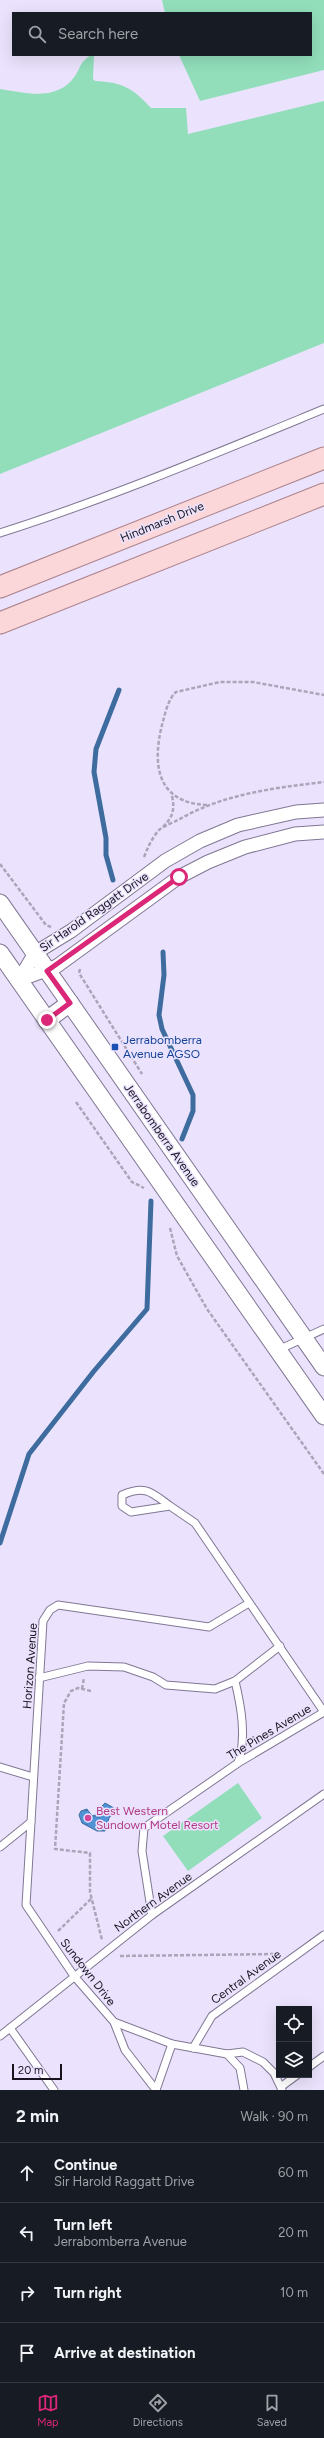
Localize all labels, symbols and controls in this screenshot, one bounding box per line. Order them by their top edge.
search box [12,12,312,56]
icon: search [26,23,48,45]
text: Search here [58,25,138,43]
street label: Hindmarsh Drive [118,499,206,545]
route start [170,868,188,886]
street label: Sir Harold Raggatt Drive [37,869,151,955]
route end [38,1011,56,1029]
place label: Jerrabomberra Avenue AGSO [123,1033,202,1061]
marker: Jerrabomberra Avenue AGSO [110,1042,120,1052]
street label: Jerrabomberra Avenue [121,1081,203,1190]
street label: Horizon Avenue [20,1622,40,1709]
street label: The Pines Avenue [225,1701,314,1762]
place label: Best Western Sundown Motel Resort [96,1804,219,1832]
marker: Best Western Sundown Motel Resort [83,1813,93,1823]
street label: Northern Avenue [112,1869,195,1935]
street label: Sundown Drive [57,1936,119,2009]
street label: Central Avenue [208,1947,284,2007]
map controls [276,2006,312,2078]
button: locate [276,2006,312,2042]
button: layers [276,2042,312,2078]
scale bar [12,2062,62,2081]
text: 20 m [18,2064,43,2077]
text: 2 min [16,2106,59,2126]
text: Walk · 90 m [241,2109,308,2124]
text: Continue [54,2156,117,2174]
icon: ahead [16,2162,38,2184]
text: 60 m [278,2165,308,2180]
text: Sir Harold Raggatt Drive [54,2174,194,2189]
text: Turn left [54,2216,112,2234]
icon: left [16,2222,38,2244]
text: 20 m [278,2225,308,2240]
text: Jerrabomberra Avenue [54,2234,187,2249]
icon: right [16,2282,38,2304]
text: Turn right [54,2284,122,2302]
text: 10 m [280,2285,308,2300]
icon: arrive [16,2342,38,2364]
text: Arrive at destination [54,2344,195,2362]
tab: Map [37,2392,59,2429]
tab: Directions [133,2392,183,2429]
tab: Saved [257,2392,287,2429]

